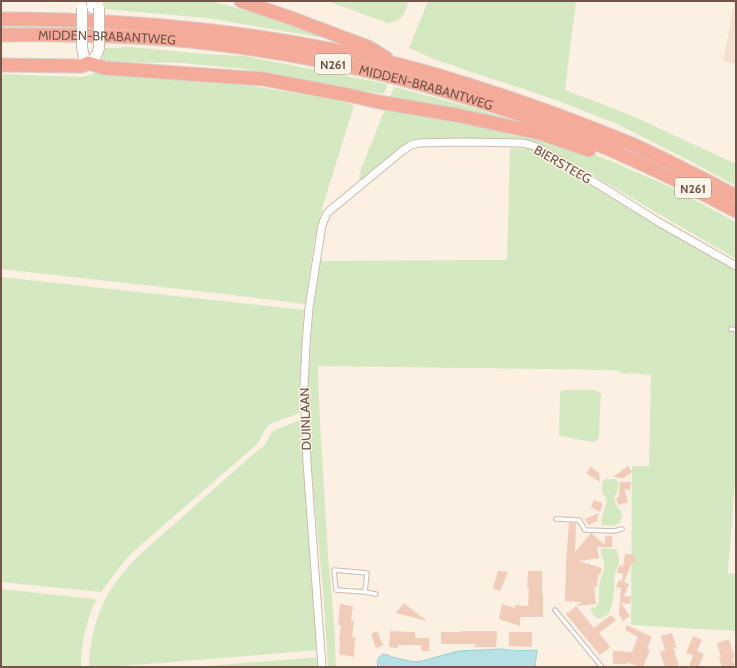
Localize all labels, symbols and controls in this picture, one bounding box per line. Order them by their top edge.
street label: MIDDEN-BRABANTWEG [38,27,177,48]
road number: N261 [315,54,351,74]
street label: MIDDEN-BRABANTWEG [358,61,495,113]
street label: BIERSTEEG [531,141,595,187]
road number: N261 [675,178,711,198]
street label: DUINLAAN [296,387,314,451]

